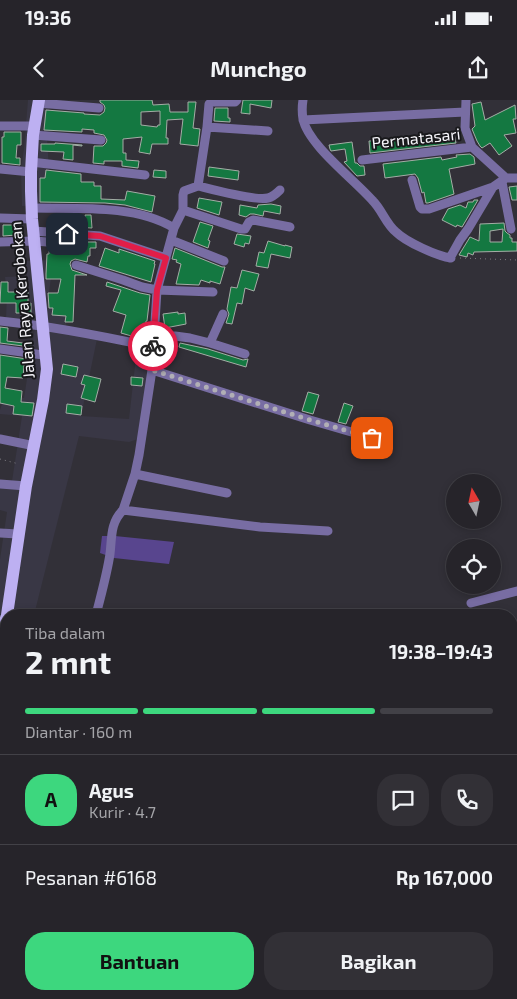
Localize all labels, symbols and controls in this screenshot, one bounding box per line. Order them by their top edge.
text: 19:36 [25,6,71,29]
icon: back [25,54,53,82]
icon: share [464,54,492,82]
text: Munchgo [210,55,307,81]
street label: Permatasari [371,123,461,152]
pin [46,213,88,255]
icon: home [53,220,81,248]
street label: Jalan Raya Kerobokan [5,221,38,379]
courier [128,321,178,371]
icon: bike [139,332,167,360]
pin [351,417,393,459]
icon: bag [358,424,386,452]
north arrow [446,474,501,529]
map controls [446,474,501,594]
button: locate [446,539,501,594]
text: Tiba dalam [25,623,105,642]
text: 19:38–19:43 [389,640,493,663]
text: 2 mnt [25,642,111,680]
text: Diantar · 160 m [25,722,132,741]
button: chat [377,774,429,826]
button: phone [441,774,493,826]
text: Agus [89,779,134,802]
text: A [45,788,57,811]
text: Kurir · 4.7 [89,802,156,821]
text: Pesanan #6168 [25,866,157,889]
text: Rp 167,000 [396,866,493,889]
button: Bantuan [25,932,254,990]
button: Bagikan [264,932,493,990]

